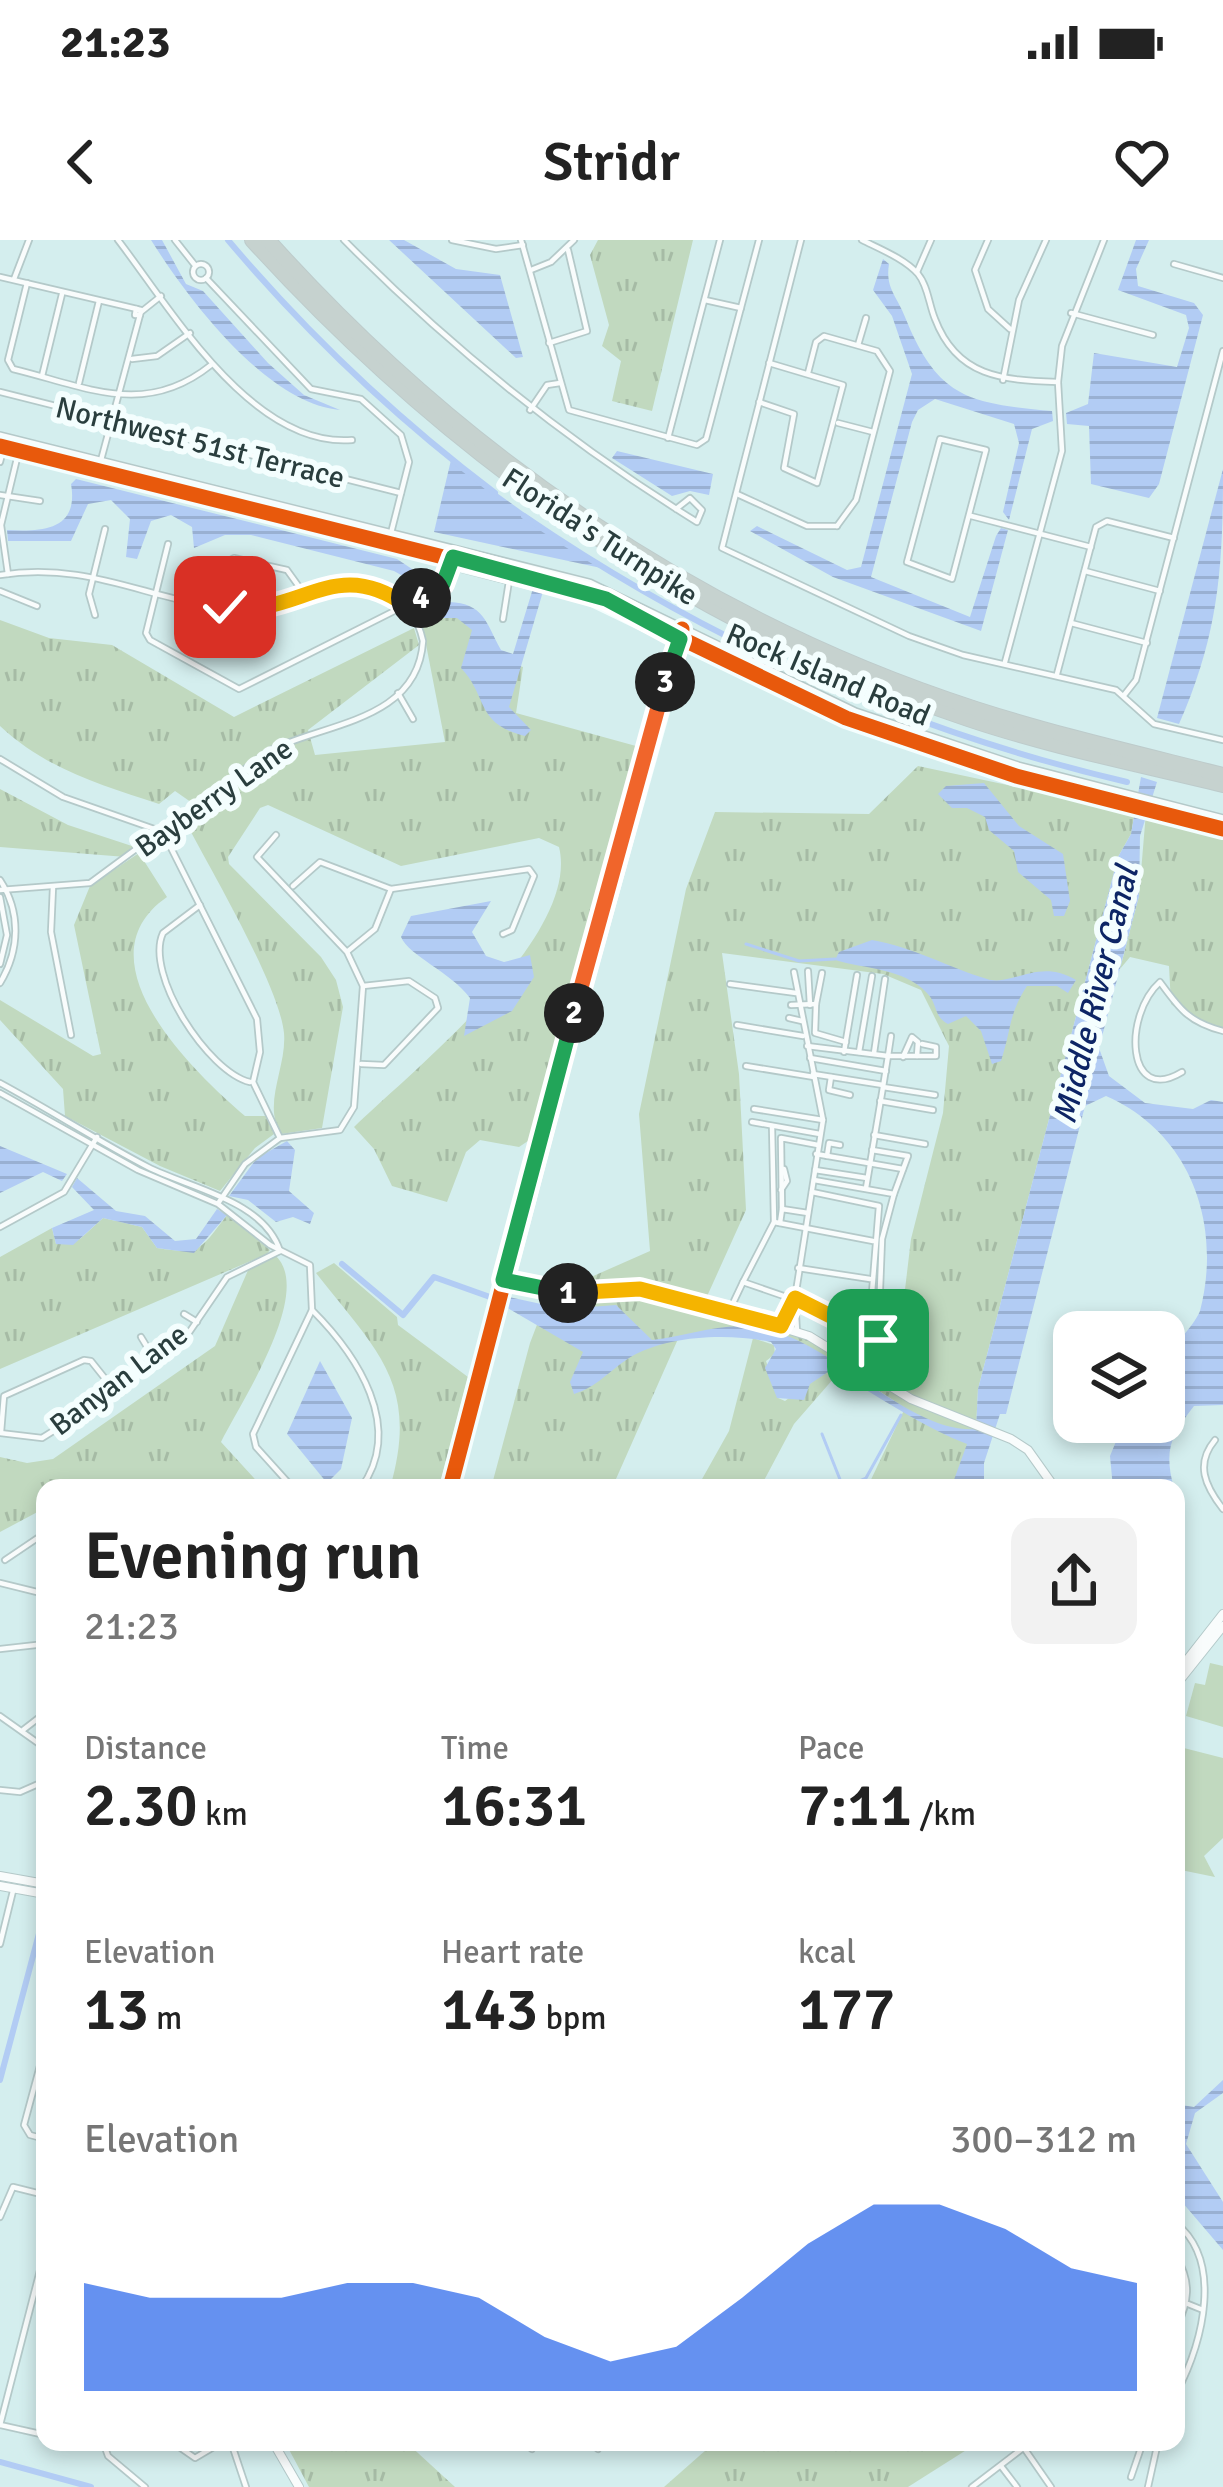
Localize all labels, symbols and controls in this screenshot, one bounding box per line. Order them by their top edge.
text: 21:23 [60,15,170,70]
icon: back [48,129,114,195]
text: Stridr [543,129,680,196]
icon: heart [1109,129,1175,195]
street label: Northwest 51st Terrace [52,389,348,497]
street label: Florida's Turnpike [495,460,705,614]
pin [174,556,276,658]
pin: 4 [391,568,451,628]
icon: check [192,574,258,640]
text: 4 [412,577,430,618]
street label: Rock Island Road [720,615,936,735]
pin: 3 [635,652,695,712]
text: 3 [656,661,674,702]
street label: Bayberry Lane [128,730,300,866]
water label: Middle River Canal [1044,860,1148,1128]
pin: 2 [544,983,604,1043]
text: 2 [565,992,583,1033]
pin: 1 [538,1263,598,1323]
text: 1 [559,1272,577,1313]
pin [827,1289,929,1391]
icon: arrive [845,1307,911,1373]
map controls [1053,1311,1185,1443]
button: layers [1053,1311,1185,1443]
street label: Banyan Lane [43,1316,195,1444]
text: Evening run [84,1516,422,1597]
button: share [1011,1518,1137,1644]
text: 21:23 [84,1602,179,1650]
text: Distance [84,1728,207,1769]
text: Time [441,1728,509,1769]
text: Pace [798,1728,864,1769]
text: 2.30 [84,1769,198,1843]
text: 16:31 [441,1769,588,1843]
text: 7:11 [798,1769,912,1843]
text: km [198,1794,248,1835]
text: /km [912,1794,976,1835]
text: Elevation [84,1932,215,1973]
text: Heart rate [441,1932,584,1973]
text: kcal [798,1932,856,1973]
text: 13 [84,1973,149,2047]
text: 143 [441,1973,538,2047]
text: 177 [798,1973,895,2047]
text: m [149,1998,182,2039]
text: bpm [538,1998,607,2039]
text: Elevation [84,2115,239,2163]
text: 300–312 m [950,2115,1137,2163]

